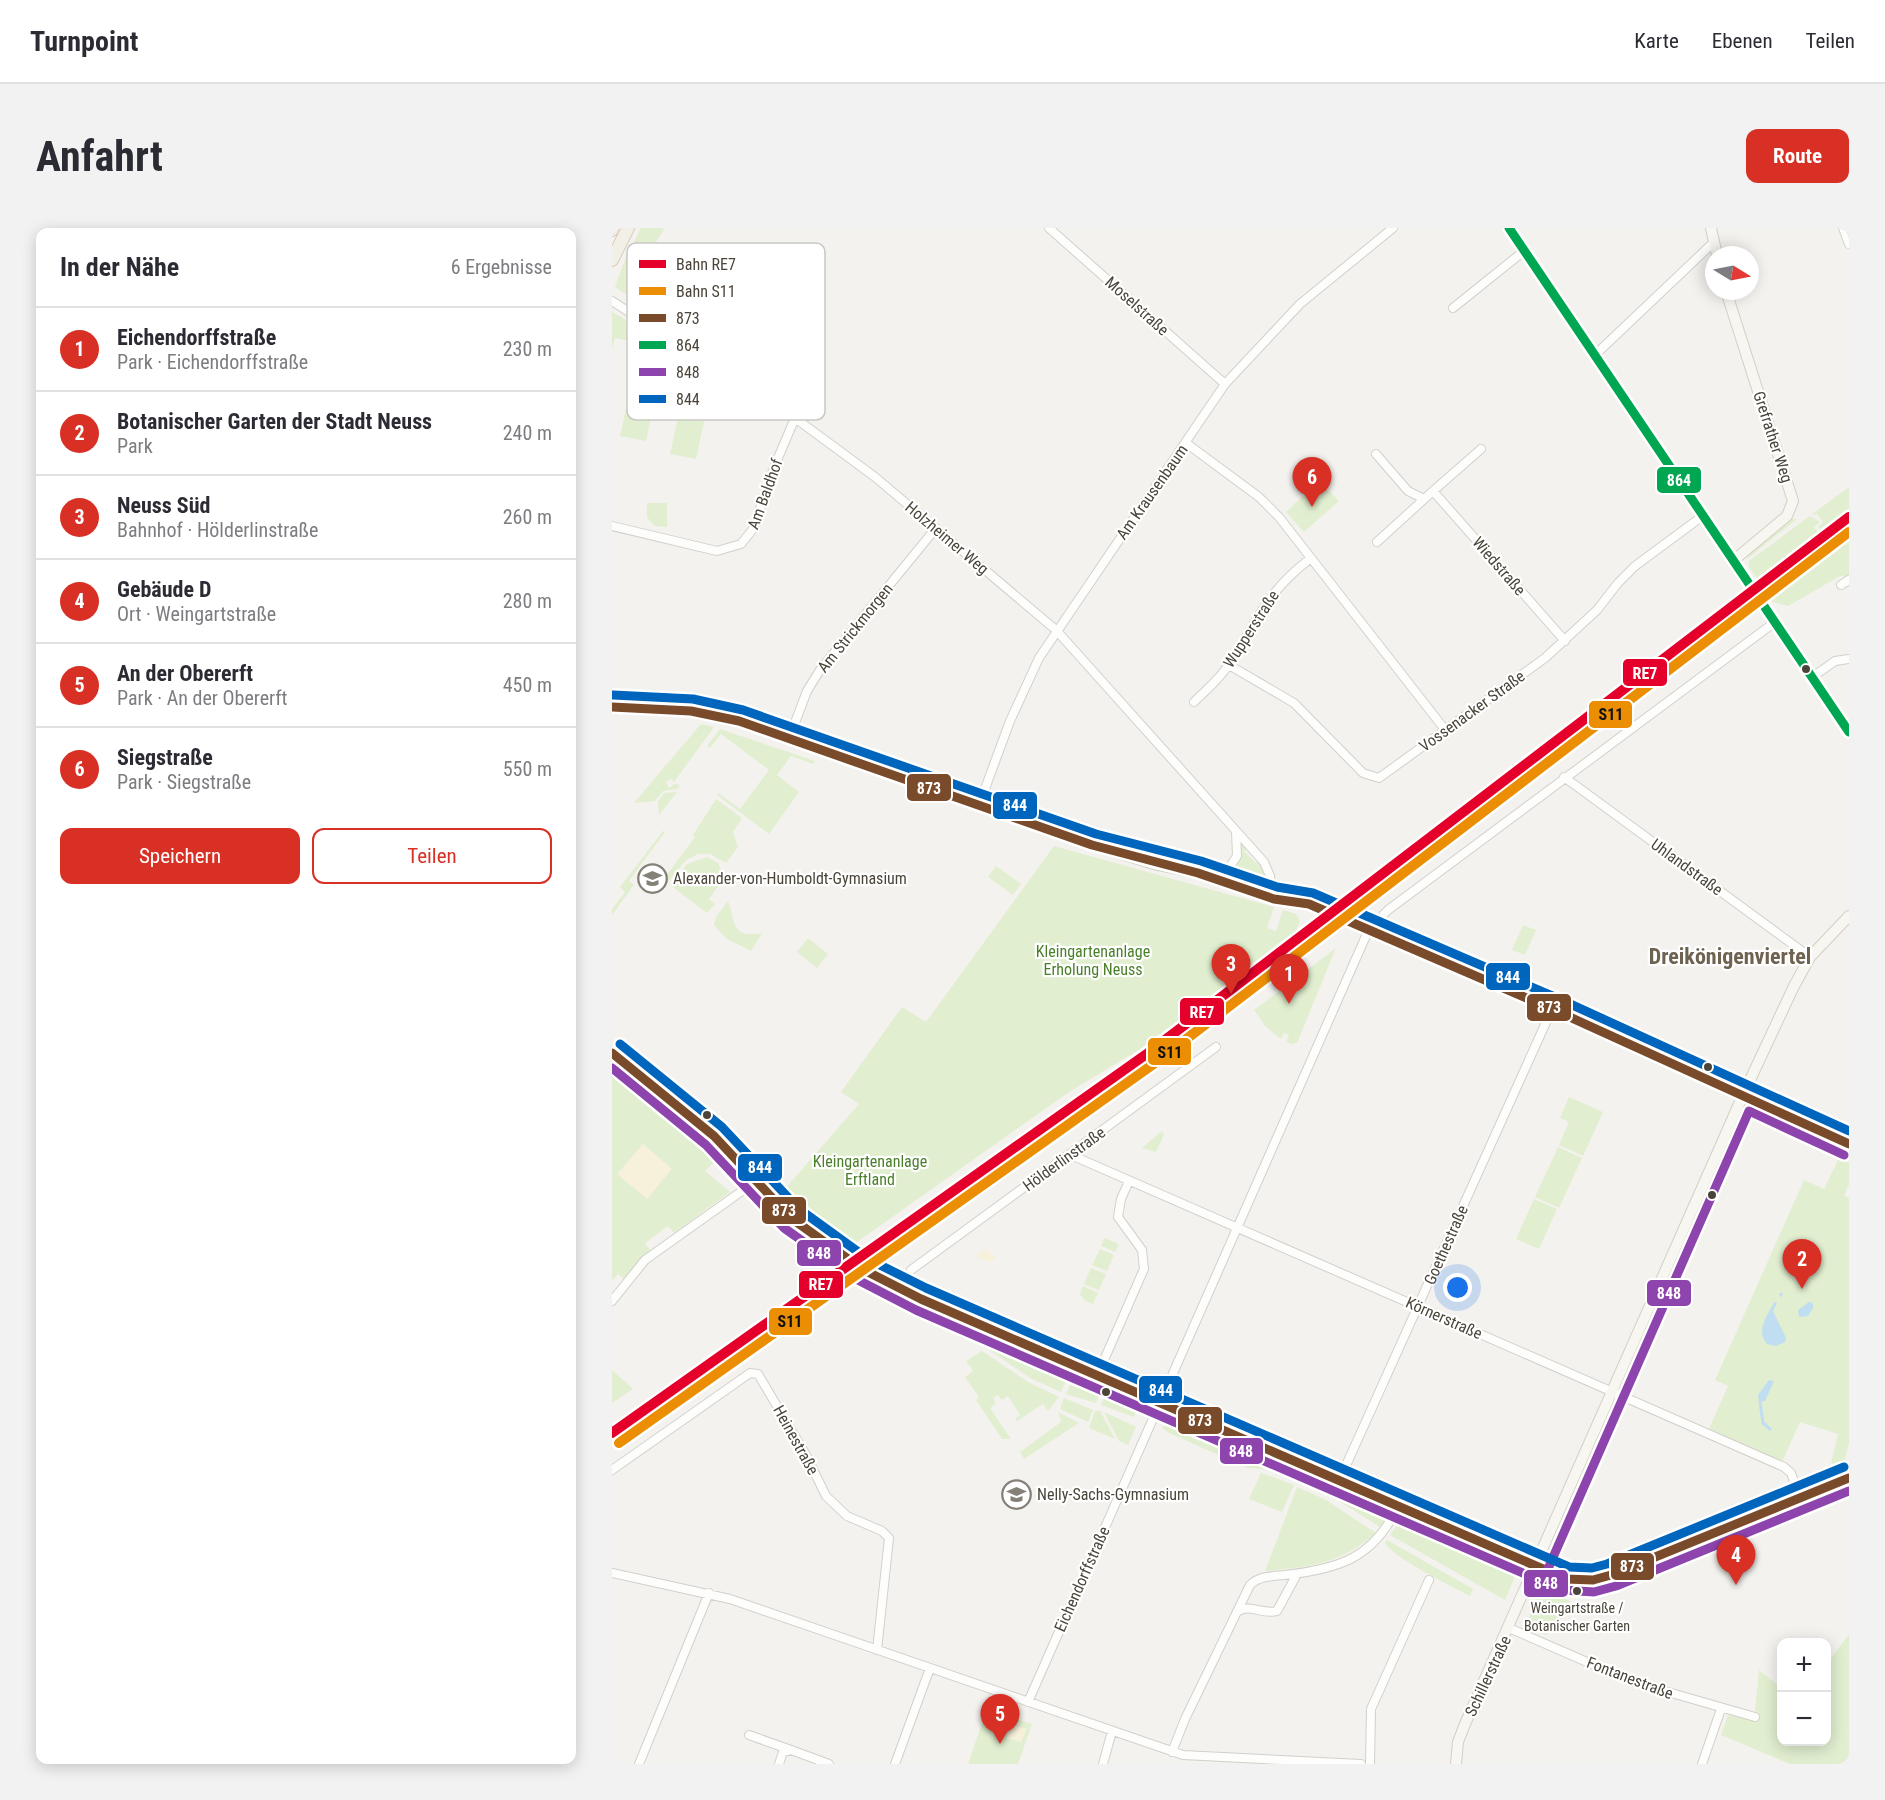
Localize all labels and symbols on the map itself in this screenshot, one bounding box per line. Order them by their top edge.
legend [627,243,825,420]
north arrow [1705,246,1759,300]
text: Bahn RE7 [676,255,736,274]
street label: Moselstraße [1101,273,1173,339]
text: Bahn S11 [676,282,736,301]
text: 873 [676,309,700,328]
text: 864 [676,336,700,355]
text: 848 [676,363,700,382]
street label: Grefrather Weg [1749,389,1797,485]
text: 844 [676,390,700,409]
street label: Am Krausenbaum [1112,441,1192,543]
street label: Am Baldhof [743,456,787,532]
pin: 6 [1292,458,1332,507]
line badge: 864 [1656,466,1702,494]
text: 864 [1667,471,1691,490]
street label: Holzheimer Weg [901,498,993,578]
street label: Wiedstraße [1468,533,1530,599]
street label: Am Strickmorgen [813,580,897,676]
street label: Wupperstraße [1219,587,1283,671]
line badge: RE7 [1622,658,1668,687]
unlabelled marker [1800,663,1812,675]
text: RE7 [1633,664,1657,683]
street label: Vossenacker Straße [1416,666,1528,756]
line badge: S11 [1588,700,1633,729]
text: S11 [1599,705,1623,724]
line badge: 873 [906,773,952,802]
text: 873 [917,779,941,798]
line badge: 844 [992,791,1038,820]
text: 844 [1003,796,1027,815]
street label: Uhlandstraße [1648,835,1726,899]
school or university icon: Alexander-von-Humboldt-Gymnasium [636,862,668,894]
place label: Alexander-von-Humboldt-Gymnasium [673,869,907,888]
park label: Kleingartenanlage Erholung Neuss [1036,942,1150,979]
pin: 3 [1212,944,1250,994]
district label: Dreikönigenviertel [1649,944,1811,969]
pin: 1 [1270,954,1308,1004]
line badge: 844 [1485,962,1531,991]
text: 844 [1496,968,1520,987]
line badge: 873 [1526,993,1572,1022]
line badge: RE7 [1179,997,1225,1026]
text: 873 [1537,998,1561,1017]
text: RE7 [1190,1003,1214,1022]
line badge: S11 [1147,1037,1192,1066]
text: S11 [1158,1043,1182,1062]
unlabelled marker [1702,1061,1714,1073]
unlabelled marker [701,1109,713,1121]
street label: Hölderlinstraße [1019,1123,1109,1195]
park label: Kleingartenanlage Erftland [813,1152,927,1189]
line badge: 844 [737,1153,783,1182]
text: 844 [748,1158,772,1177]
unlabelled marker [1706,1189,1718,1201]
line badge: 873 [761,1196,807,1225]
text: 873 [772,1201,796,1220]
street label: Goethestraße [1420,1202,1472,1288]
line badge: 848 [796,1239,842,1267]
pin: 2 [1782,1240,1822,1289]
text: 848 [807,1244,831,1263]
line badge: RE7 [798,1270,844,1299]
your location [1443,1273,1472,1302]
text: RE7 [809,1275,833,1294]
line badge: 848 [1646,1279,1692,1307]
text: 848 [1657,1284,1681,1303]
street label: Körnerstraße [1403,1293,1485,1343]
line badge: S11 [768,1307,813,1336]
text: S11 [778,1312,802,1331]
line badge: 844 [1138,1375,1183,1404]
text: 844 [1149,1381,1173,1400]
unlabelled marker [1100,1386,1112,1398]
street label: Heinestraße [769,1402,823,1478]
line badge: 873 [1177,1406,1223,1435]
text: 873 [1188,1411,1212,1430]
line badge: 848 [1219,1437,1264,1465]
text: 848 [1229,1442,1253,1461]
school or university icon: Nelly-Sachs-Gymnasium [1000,1478,1032,1510]
place label: Nelly-Sachs-Gymnasium [1037,1485,1189,1504]
street label: Eichendorffstraße [1050,1523,1114,1635]
pin: 4 [1716,1536,1756,1585]
line badge: 873 [1610,1552,1655,1581]
text: 873 [1620,1557,1644,1576]
line badge: 848 [1523,1569,1569,1598]
text: 848 [1534,1574,1558,1593]
marker: Weingartstraße / Botanischer Garten [1571,1585,1583,1597]
place label: Weingartstraße / Botanischer Garten [1524,1600,1630,1634]
street label: Schillerstraße [1461,1633,1515,1719]
street label: Fontanestraße [1584,1653,1676,1703]
pin: 5 [980,1694,1020,1744]

